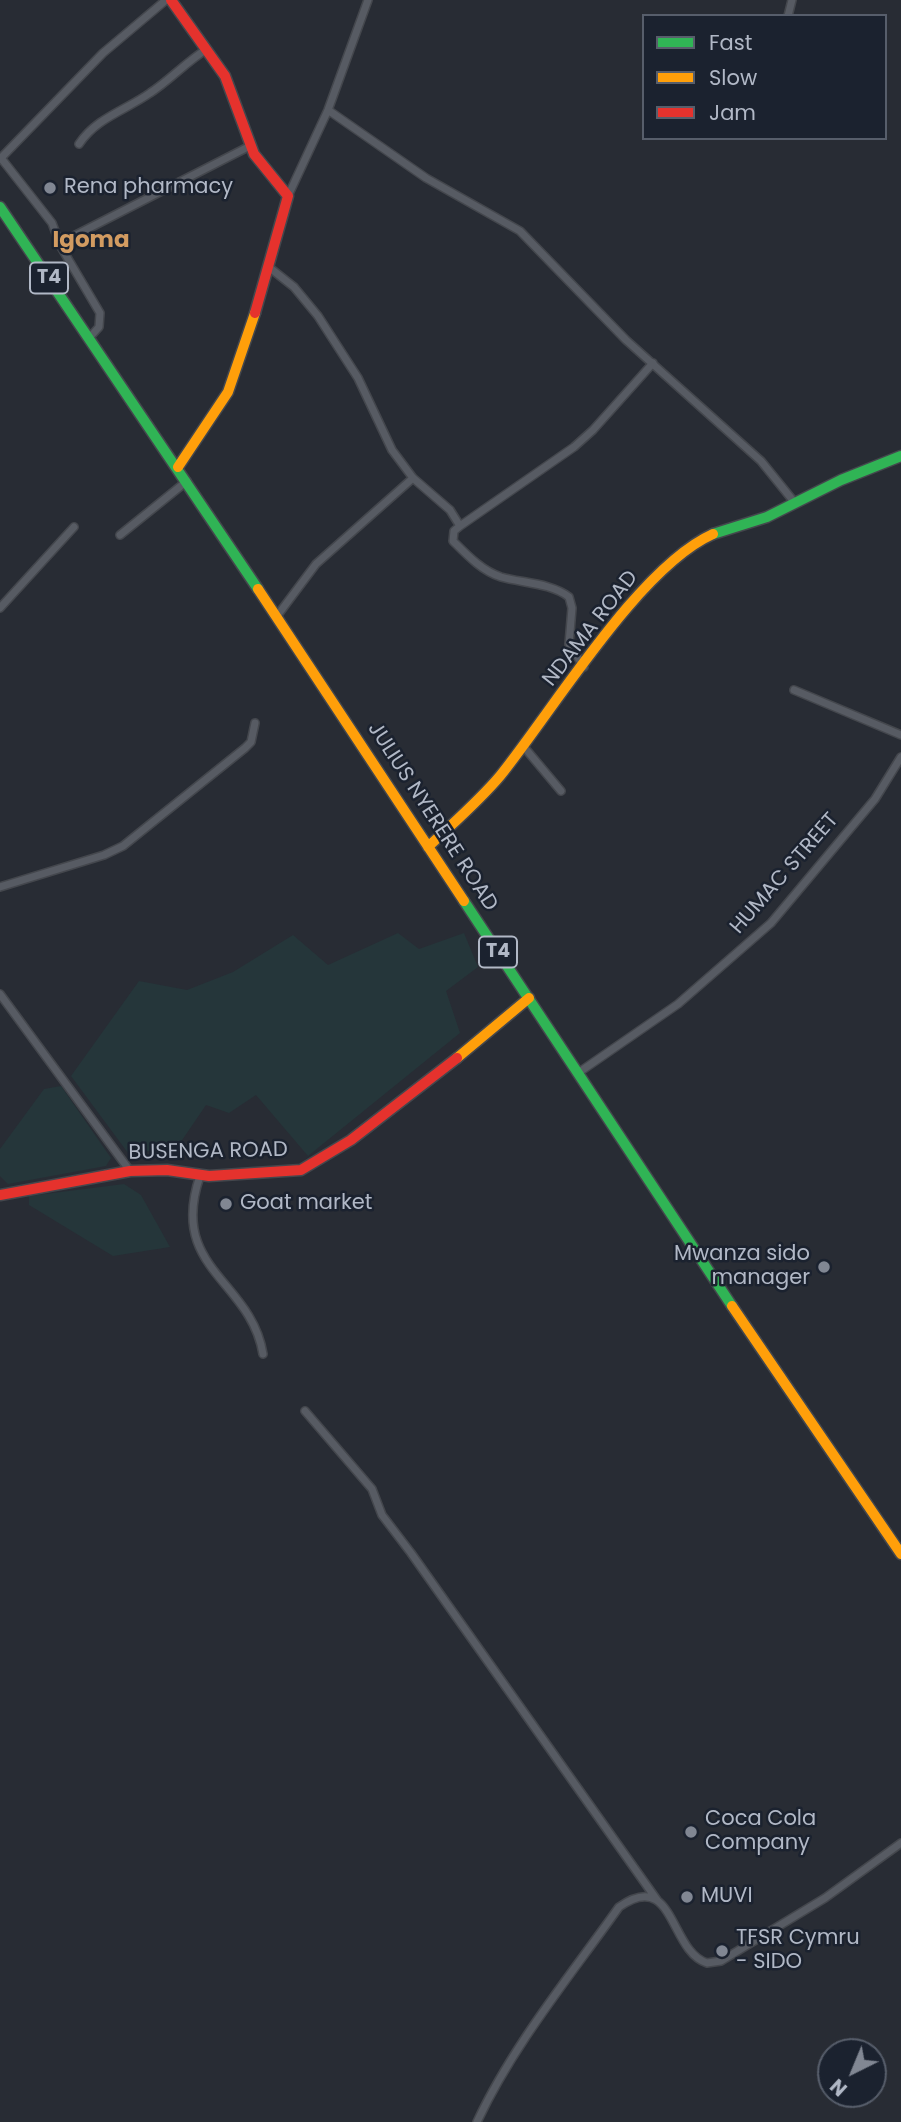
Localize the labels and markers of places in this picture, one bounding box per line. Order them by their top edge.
place label: Rena pharmacy [64,175,233,201]
marker: Rena pharmacy [42,180,58,196]
place label: Goat market [240,1191,372,1217]
marker: Goat market [218,1196,234,1212]
place label: Mwanza sido manager [674,1242,810,1292]
marker: Mwanza sido manager [816,1259,832,1275]
place label: Coca Cola Company [705,1807,816,1857]
marker: Coca Cola Company [683,1824,699,1840]
place label: MUVI [701,1884,753,1910]
marker: MUVI [679,1889,695,1905]
place label: TFSR Cymru - SIDO [736,1926,860,1976]
marker: TFSR Cymru - SIDO [714,1943,730,1959]

